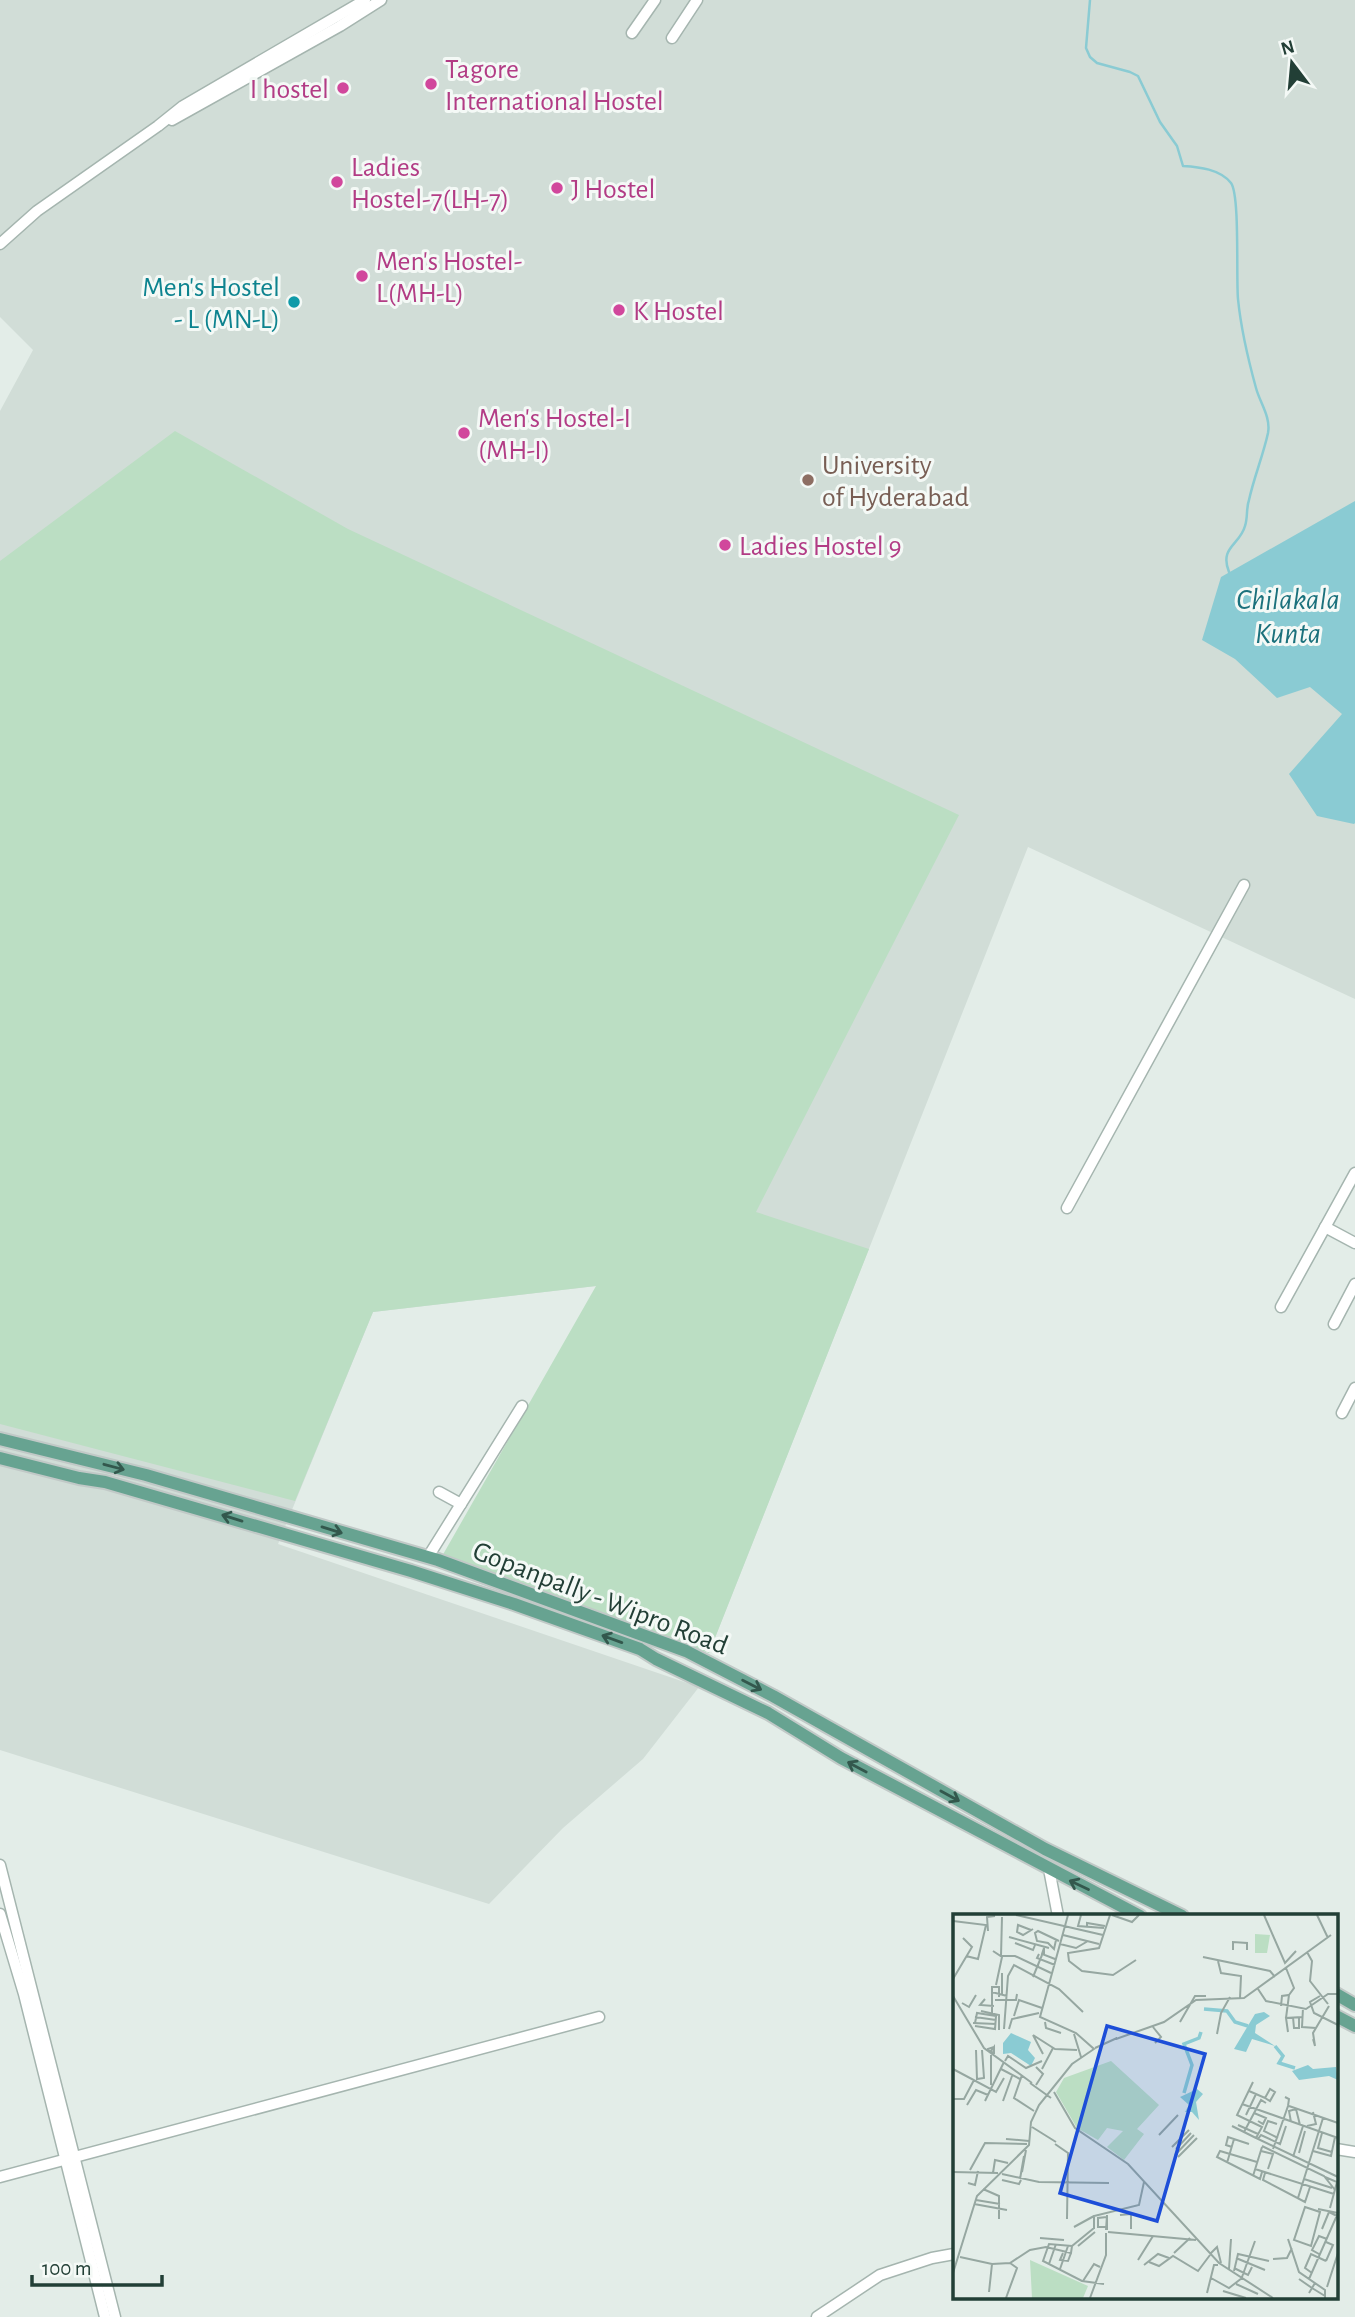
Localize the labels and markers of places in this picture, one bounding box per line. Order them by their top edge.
place label: Tagore International Hostel [445,56,664,116]
place label: I hostel [250,76,329,104]
marker: Tagore International Hostel [423,76,439,92]
marker: I hostel [335,80,351,96]
place label: Ladies Hostel-7(LH-7) [351,154,509,214]
marker: Ladies Hostel-7(LH-7) [329,174,345,190]
place label: J Hostel [571,176,655,204]
marker: J Hostel [549,180,565,196]
place label: Men's Hostel- L(MH-L) [376,248,522,308]
marker: Men's Hostel- L(MH-L) [354,268,370,284]
place label: Men's Hostel - L (MN-L) [142,274,280,334]
marker: Men's Hostel - L (MN-L) [286,294,302,310]
place label: K Hostel [633,298,724,326]
marker: K Hostel [611,302,627,318]
place label: Men's Hostel-I (MH-I) [478,405,631,465]
marker: Men's Hostel-I (MH-I) [456,425,472,441]
place label: University of Hyderabad [822,452,969,512]
marker: University of Hyderabad [800,472,816,488]
place label: Ladies Hostel 9 [739,533,902,561]
marker: Ladies Hostel 9 [717,537,733,553]

